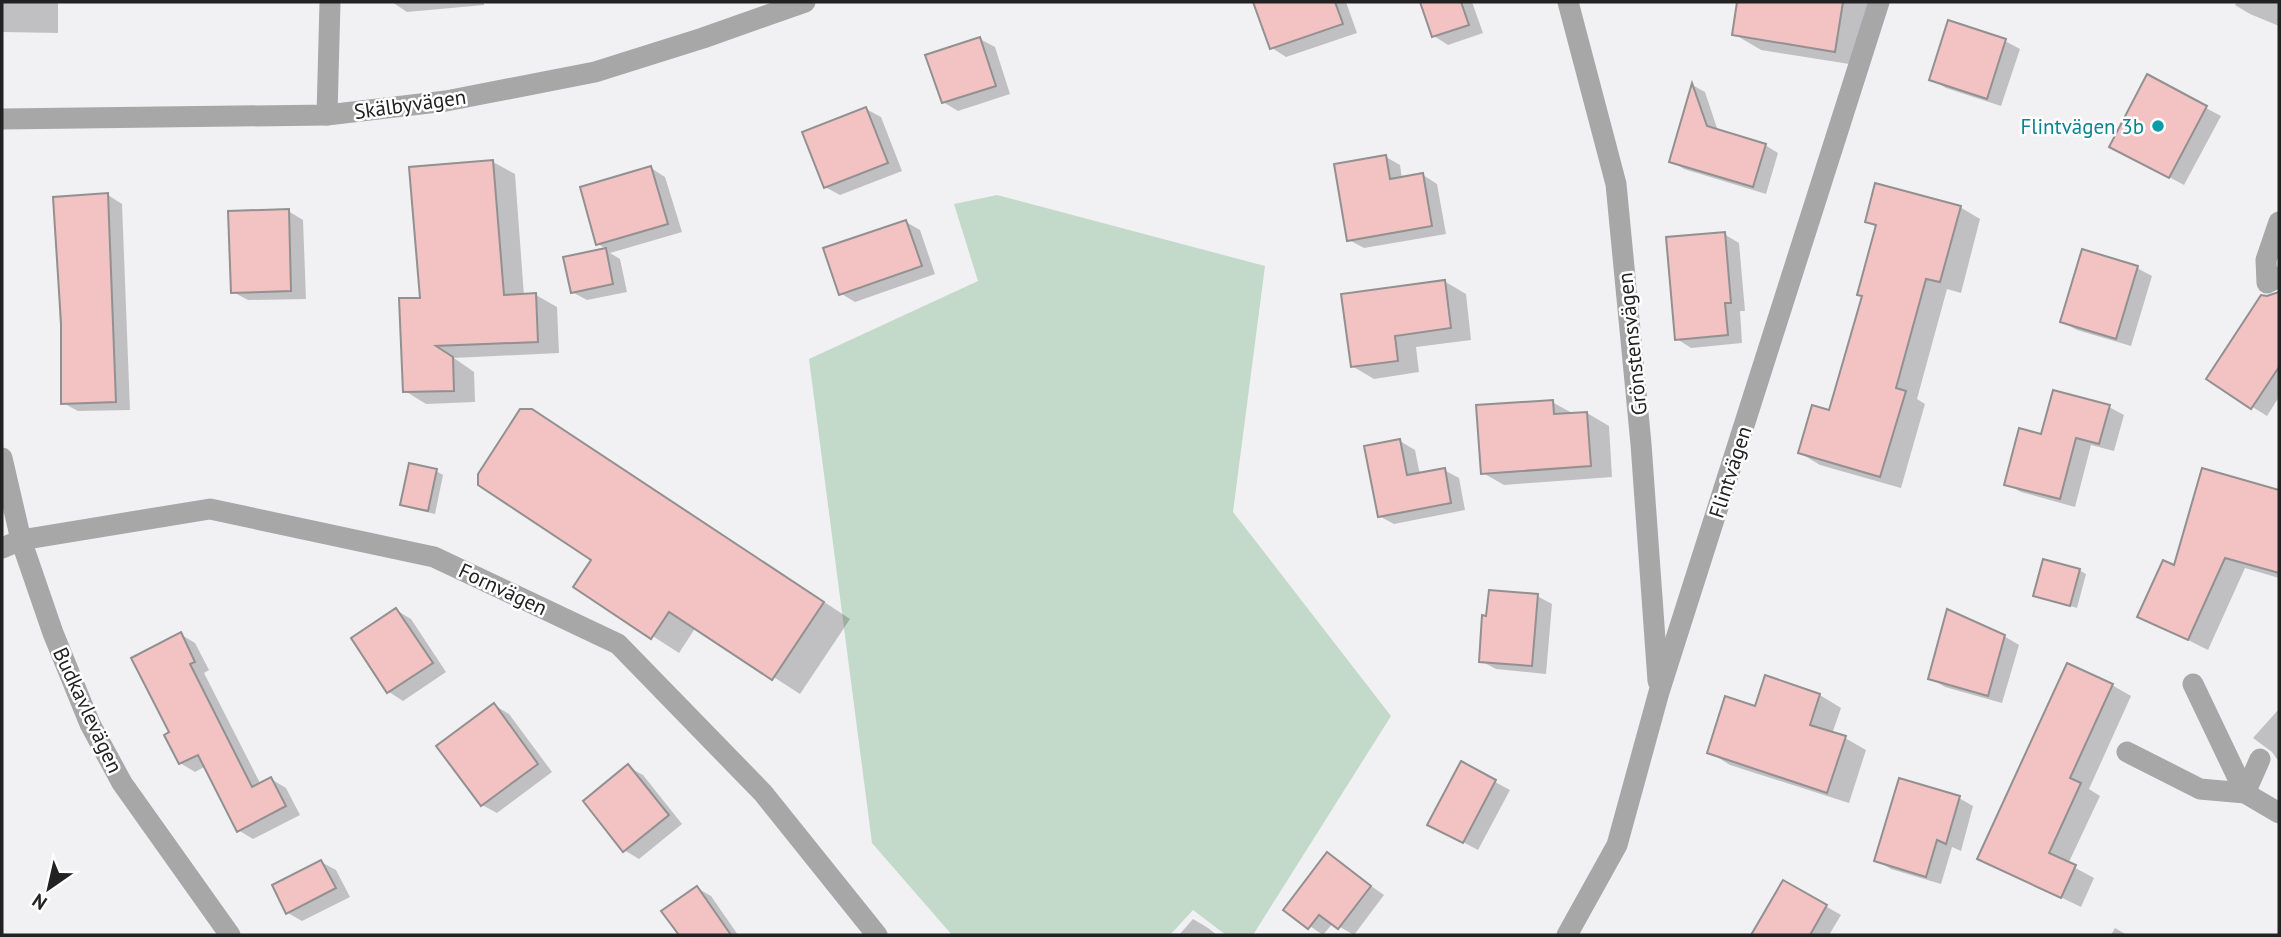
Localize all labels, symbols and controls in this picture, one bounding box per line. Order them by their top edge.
street label: Skälbyvägen [352,83,468,125]
place label: Flintvägen 3b [2020,113,2144,140]
marker: Flintvägen 3b [2150,118,2166,134]
street label: Grönstensvägen [1611,271,1653,417]
street label: Flintvägen [1702,423,1758,521]
street label: Fornvägen [454,557,552,621]
street label: Budkavlevägen [47,643,129,777]
north arrow [14,853,84,923]
text: N [28,889,51,916]

